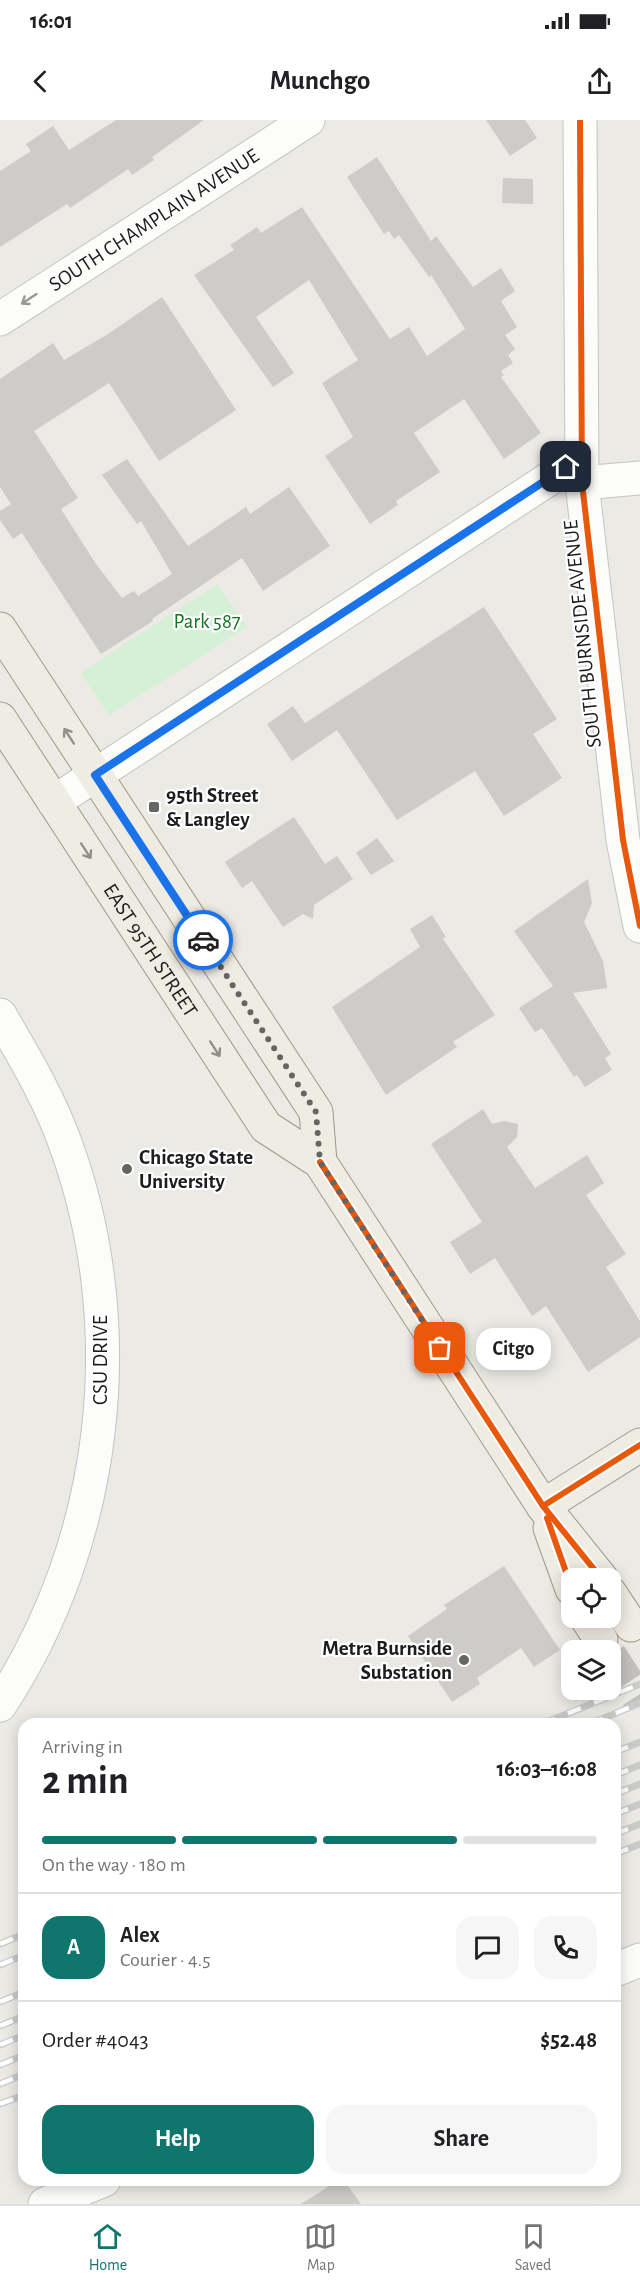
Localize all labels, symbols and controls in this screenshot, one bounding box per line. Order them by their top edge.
text: 16:01 [30,10,73,32]
icon: back [24,65,57,98]
icon: share [583,65,616,98]
text: Munchgo [270,67,370,94]
street label: SOUTH CHAMPLAIN AVENUE [45,145,263,295]
one-way arrow [21,293,38,306]
pin [540,441,591,492]
icon: home [549,450,582,483]
street label: SOUTH BURNSIDE AVENUE [560,519,605,749]
park label: Park 587 [173,611,241,632]
one-way arrow [63,728,75,745]
place label: 95th Street & Langley [166,785,258,830]
marker: 95th Street & Langley [147,800,161,814]
one-way arrow [80,842,92,858]
street label: EAST 95TH STREET [99,880,201,1021]
courier [173,910,233,970]
icon: car [187,924,220,957]
one-way arrow [209,1041,221,1057]
place label: Chicago State University [139,1147,253,1192]
marker: Chicago State University [120,1162,134,1176]
street label: CSU DRIVE [90,1315,111,1405]
pin [414,1322,465,1373]
callout: Citgo [476,1327,551,1369]
icon: bag [423,1331,456,1364]
text: Citgo [493,1339,534,1359]
map controls [561,1568,621,1700]
button: locate [561,1568,621,1628]
place label: Metra Burnside Substation [322,1638,452,1683]
button: layers [561,1640,621,1700]
marker: Metra Burnside Substation [457,1653,471,1667]
text: Arriving in [42,1737,123,1757]
text: 16:03–16:08 [496,1758,597,1780]
text: 2 min [42,1762,129,1801]
text: On the way · 180 m [42,1855,186,1875]
button: chat [456,1916,519,1979]
button: phone [534,1916,597,1979]
text: Alex [120,1924,160,1946]
text: A [67,1936,80,1958]
text: Courier · 4.5 [120,1950,211,1970]
text: Order #4043 [42,2029,149,2051]
text: $52.48 [540,2029,597,2051]
button: Help [42,2105,314,2174]
button: Share [326,2105,597,2174]
tab: Home [89,2220,127,2275]
tab: Map [304,2220,337,2275]
tab: Saved [515,2220,551,2275]

